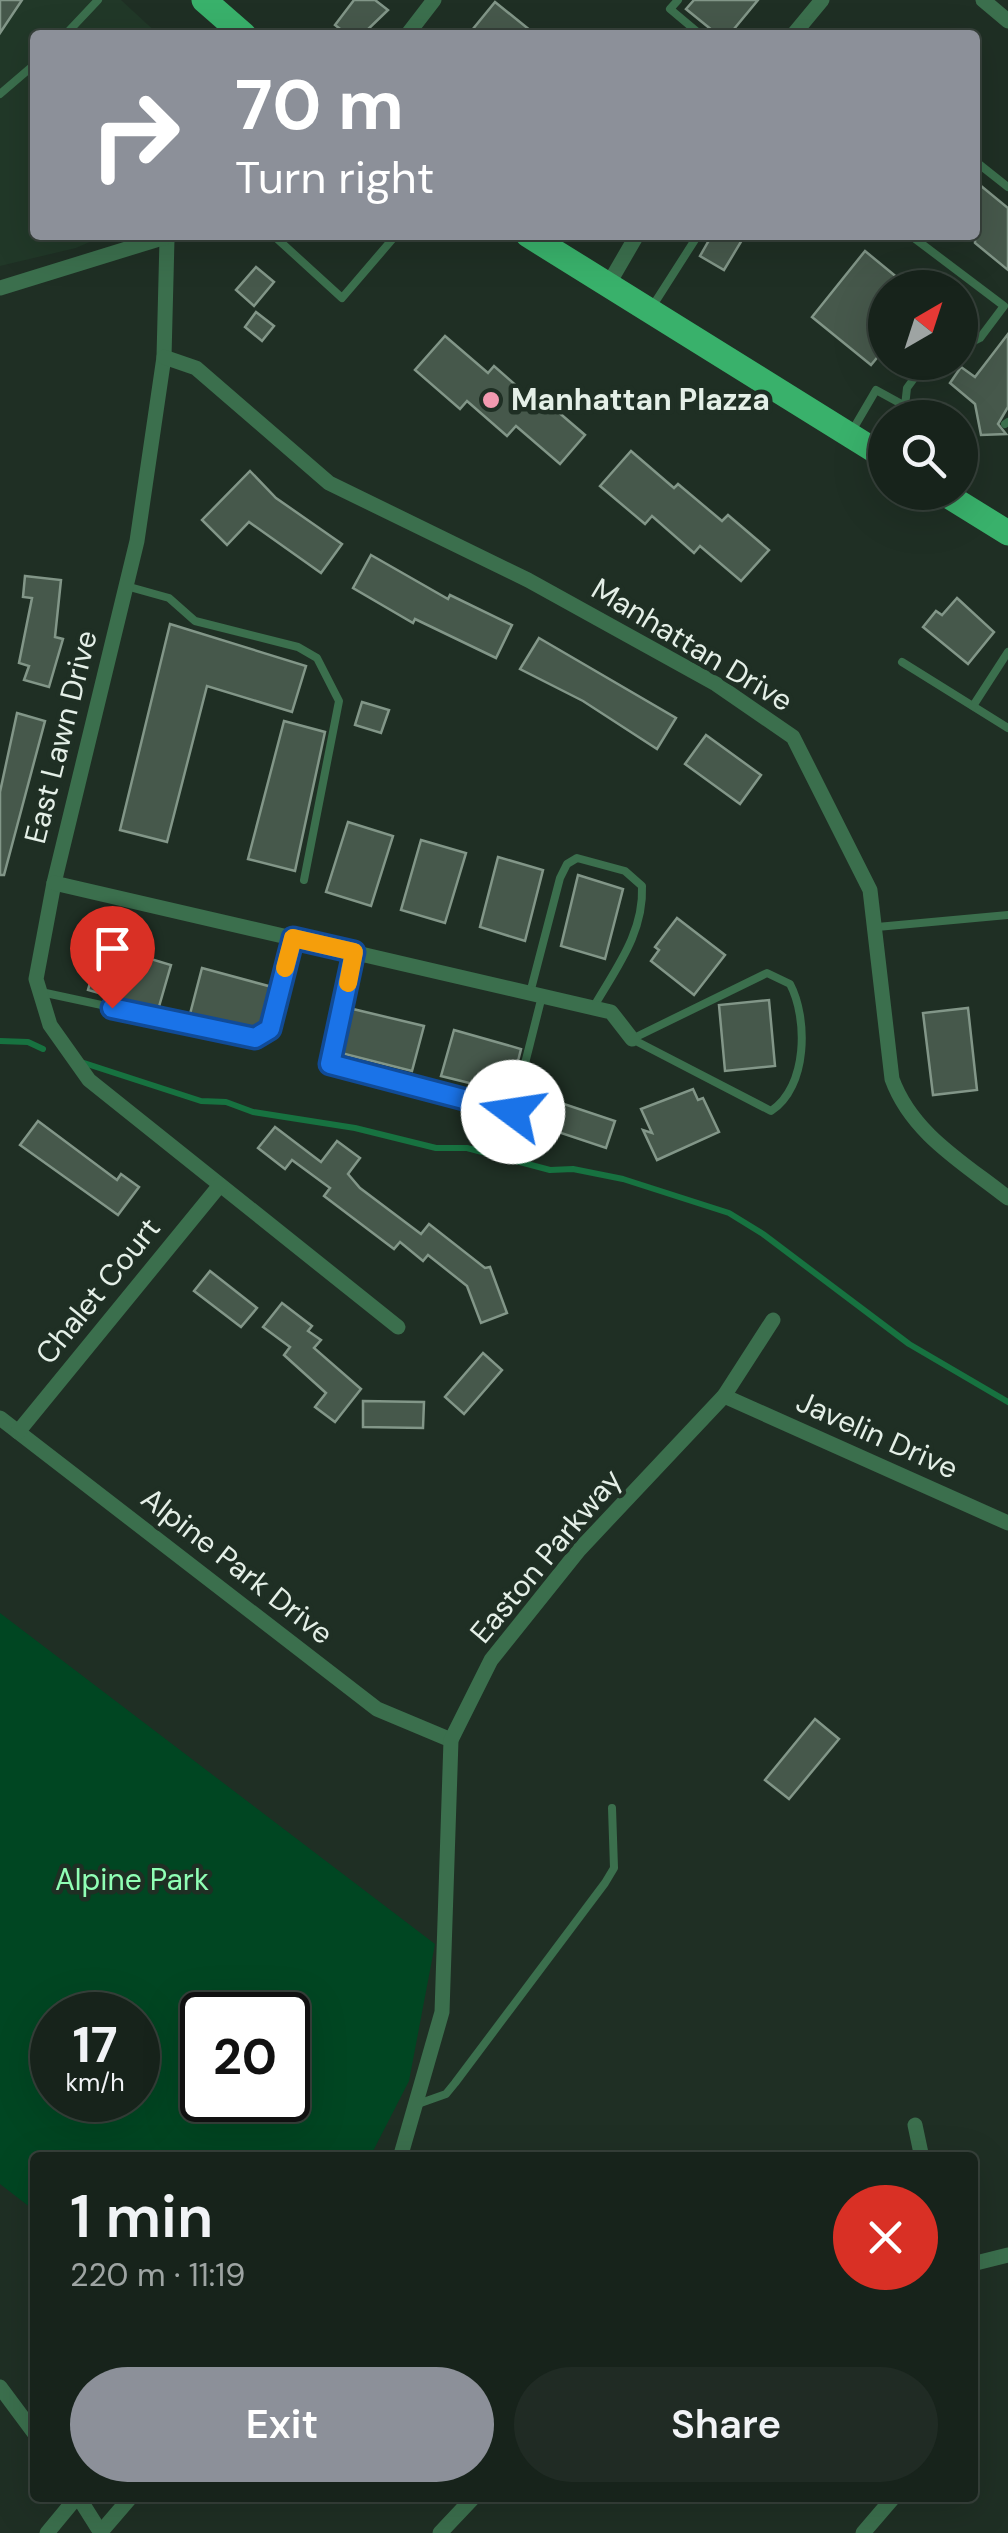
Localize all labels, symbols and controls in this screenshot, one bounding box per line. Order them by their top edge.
text: 70 m [235,60,404,151]
icon: right [70,70,200,200]
text: Turn right [235,148,434,207]
north arrow [868,270,978,380]
map controls [868,270,978,510]
place label: Manhattan Plazza [511,380,770,419]
marker: Manhattan Plazza [480,389,502,411]
button: search [868,400,978,510]
street label: Manhattan Drive [584,569,800,720]
street label: East Lawn Drive [15,626,106,848]
pin [70,906,155,1009]
icon: arrive [85,921,140,976]
position arrow [461,1060,565,1164]
street label: Chalet Court [27,1209,169,1372]
street label: Javelin Drive [790,1382,964,1488]
street label: Easton Parkway [461,1460,630,1651]
street label: Alpine Park Drive [133,1478,341,1653]
park label: Alpine Park [55,1860,209,1899]
speed limit sign: 20 [180,1992,310,2122]
text: 17 [72,2012,118,2078]
text: km/h [65,2066,125,2099]
text: 1 min [70,2177,213,2256]
button: close [833,2185,938,2290]
text: 220 m · 11:19 [70,2254,245,2296]
button: Exit [70,2367,494,2482]
button: Share [514,2367,938,2482]

